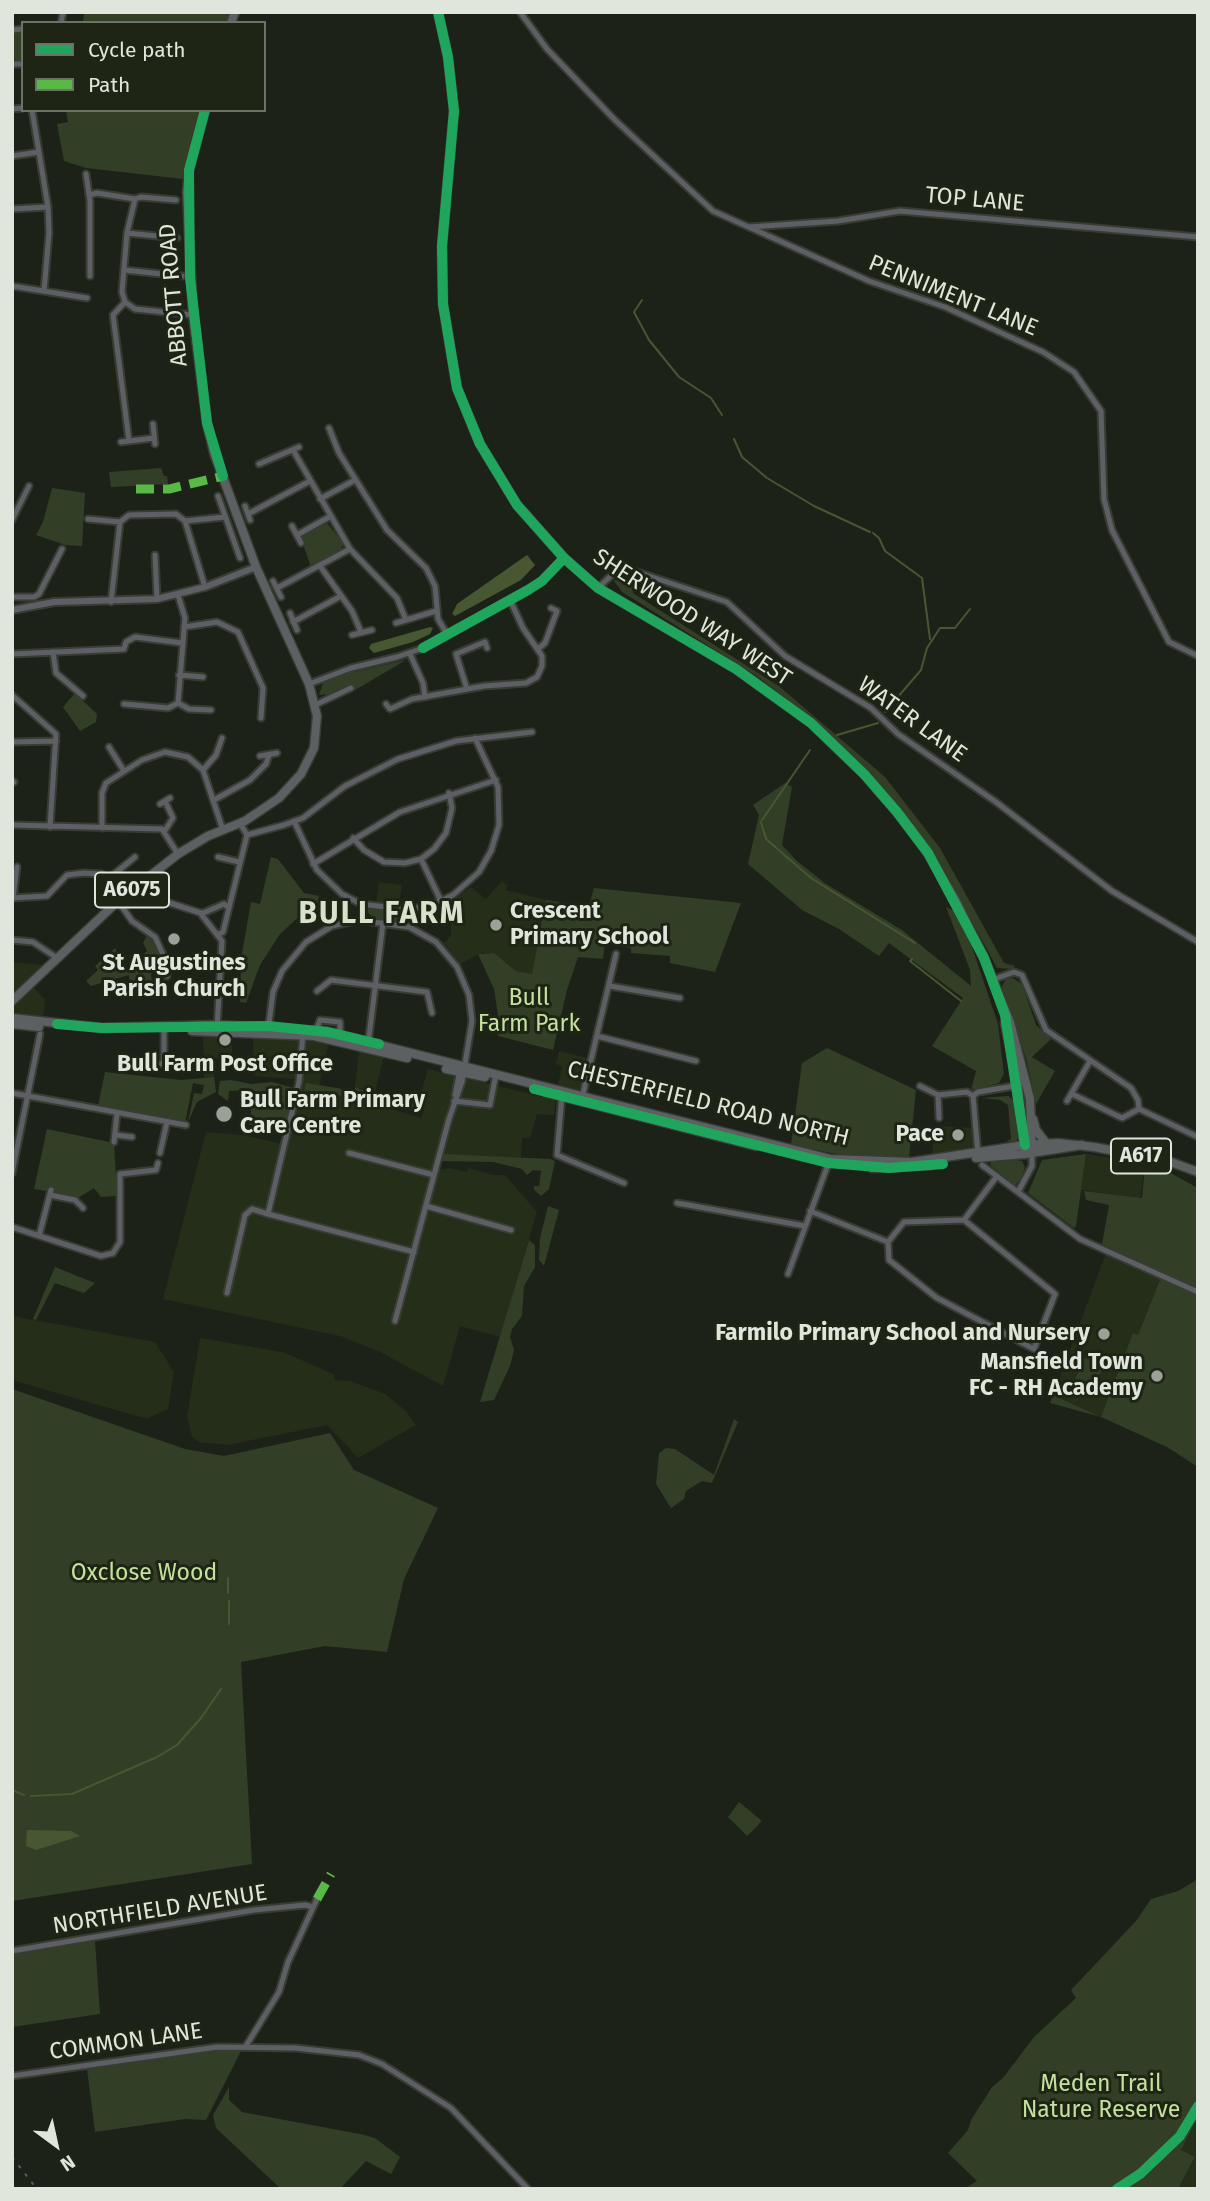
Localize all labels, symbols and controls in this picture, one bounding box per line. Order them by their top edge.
legend [21,21,266,112]
text: Cycle path [88,37,186,63]
text: Path [88,72,130,98]
street label: TOP LANE [924,182,1026,218]
street label: ABBOTT ROAD [154,222,194,368]
street label: PENNIMENT LANE [864,249,1042,343]
street label: SHERWOOD WAY WEST [588,544,796,692]
street label: WATER LANE [852,671,972,769]
road number: A6075 [95,872,169,908]
district label: BULL FARM [300,897,464,933]
place label: Crescent Primary School [510,898,669,952]
marker: Crescent Primary School [488,917,504,933]
marker: St Augustines Parish Church [166,931,182,947]
place label: St Augustines Parish Church [102,950,246,1004]
park label: Bull Farm Park [478,985,580,1039]
marker: Bull Farm Post Office [217,1032,233,1048]
place label: Bull Farm Post Office [117,1051,333,1079]
street label: CHESTERFIELD ROAD NORTH [564,1056,852,1152]
place label: Bull Farm Primary Care Centre [240,1087,425,1141]
marker: Bull Farm Primary Care Centre [214,1104,234,1124]
place label: Pace [896,1121,944,1149]
marker: Pace [950,1127,966,1143]
road number: A617 [1111,1138,1171,1174]
place label: Farmilo Primary School and Nursery [715,1320,1090,1348]
marker: Farmilo Primary School and Nursery [1096,1326,1112,1342]
place label: Mansfield Town FC - RH Academy [969,1349,1143,1403]
marker: Mansfield Town FC - RH Academy [1149,1368,1165,1384]
park label: Oxclose Wood [71,1560,217,1588]
street label: NORTHFIELD AVENUE [51,1879,269,1941]
street label: COMMON LANE [48,2018,204,2066]
park label: Meden Trail Nature Reserve [1022,2071,1180,2125]
north arrow [21,2110,91,2180]
text: N [56,2150,79,2176]

